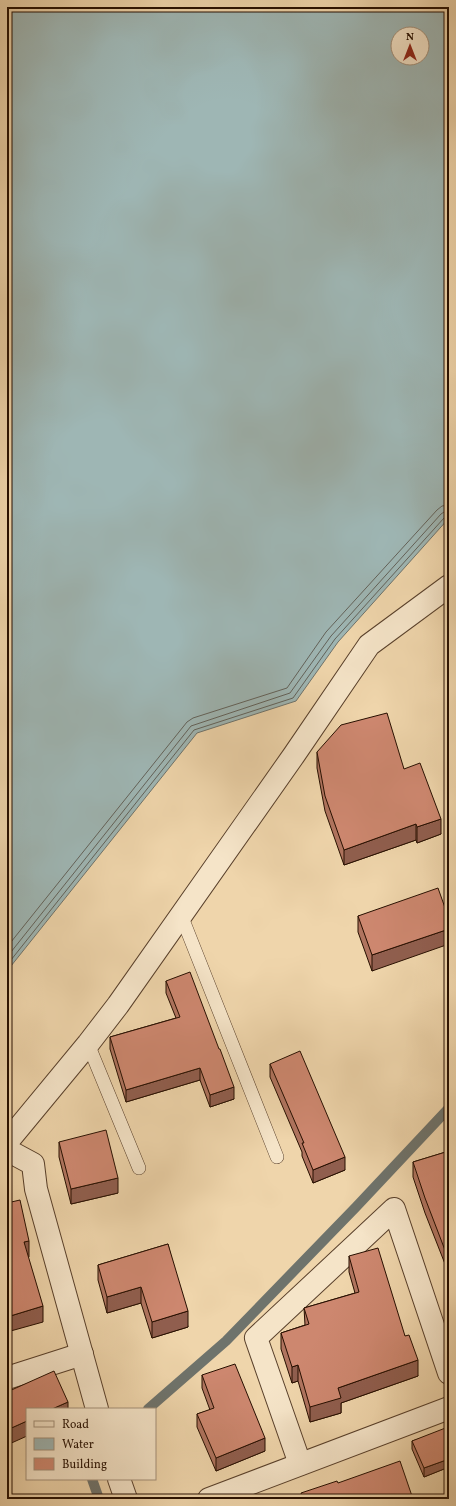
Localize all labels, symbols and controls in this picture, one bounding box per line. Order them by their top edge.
north arrow [390,26,430,66]
text: N [406,30,414,45]
legend [26,1408,156,1480]
text: Road [62,1417,89,1433]
text: Water [62,1437,94,1453]
text: Building [62,1457,107,1473]

